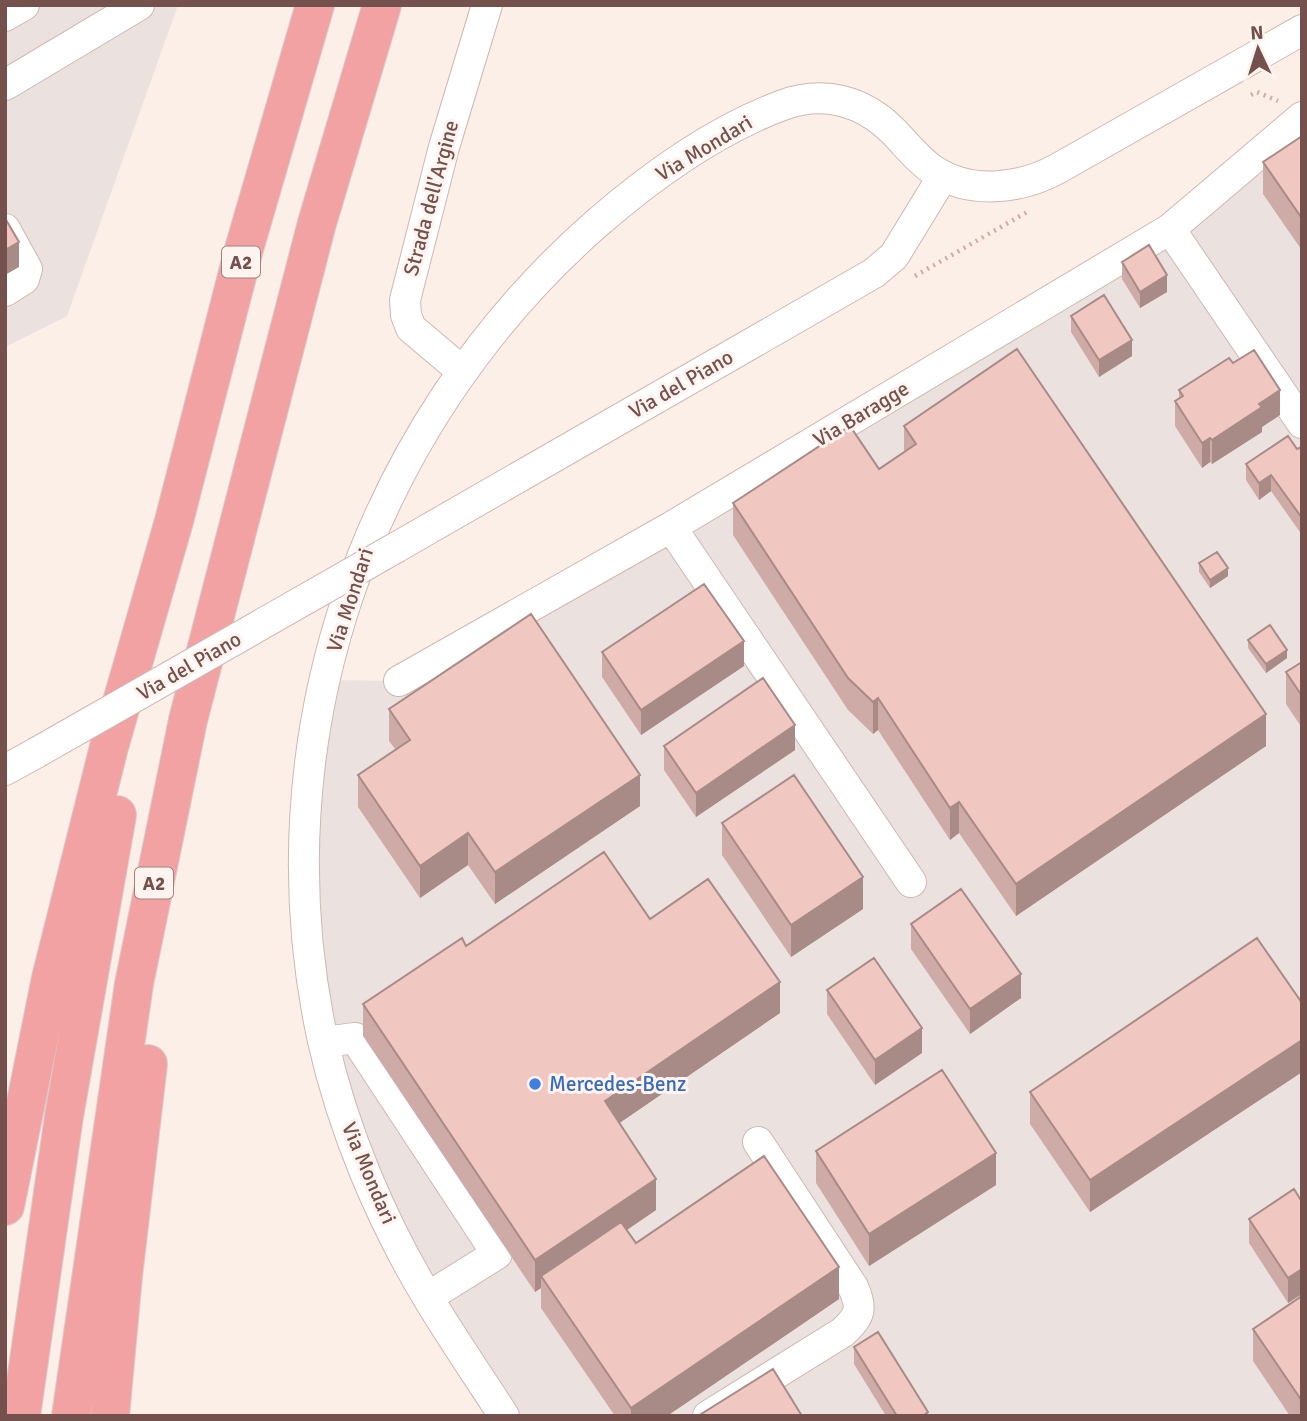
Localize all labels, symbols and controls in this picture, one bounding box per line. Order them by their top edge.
north arrow [1223,14,1293,84]
text: N [1249,21,1264,45]
street label: Via Mondari [651,109,757,187]
street label: Strada dell'Argine [398,117,464,279]
road number: A2 [222,246,260,278]
street label: Via del Piano [624,344,738,424]
street label: Via Baragge [808,375,914,453]
street label: Via Mondari [321,545,379,655]
street label: Via del Piano [132,626,246,706]
road number: A2 [135,868,173,898]
place label: Mercedes-Benz [549,1071,686,1097]
marker: Mercedes-Benz [527,1076,543,1092]
street label: Via Mondari [336,1118,402,1228]

